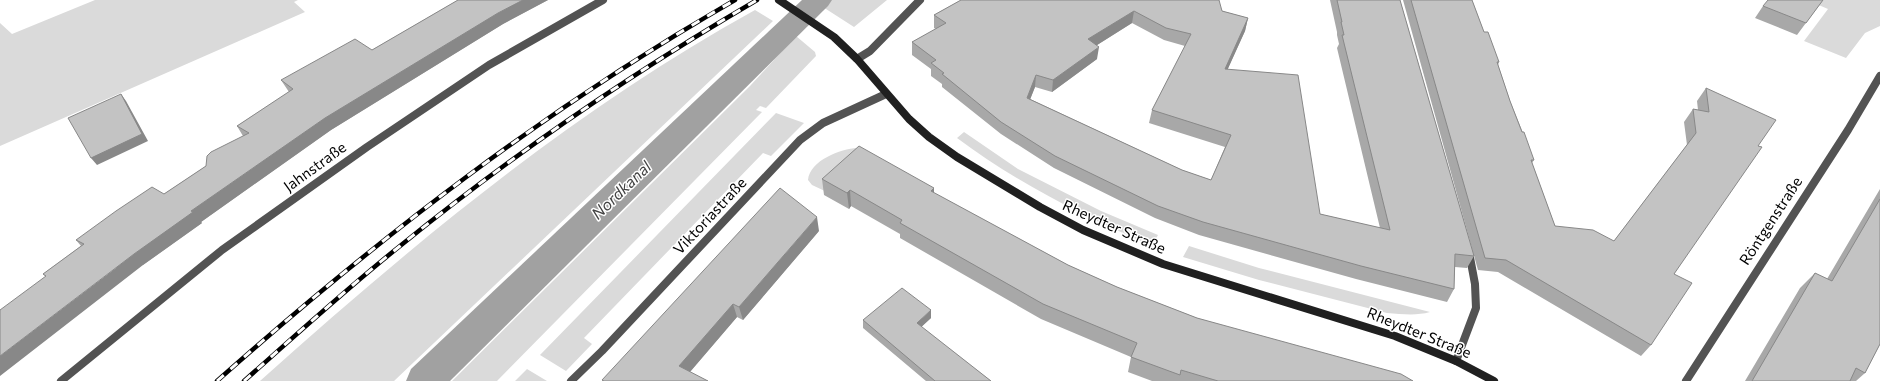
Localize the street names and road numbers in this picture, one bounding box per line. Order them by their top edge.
street label: Jahnstraße [280,137,349,195]
street label: Viktoriastraße [669,173,750,258]
street label: Röntgenstraße [1735,173,1805,268]
street label: Rheydter Straße [1060,195,1169,257]
street label: Rheydter Straße [1365,303,1474,361]

